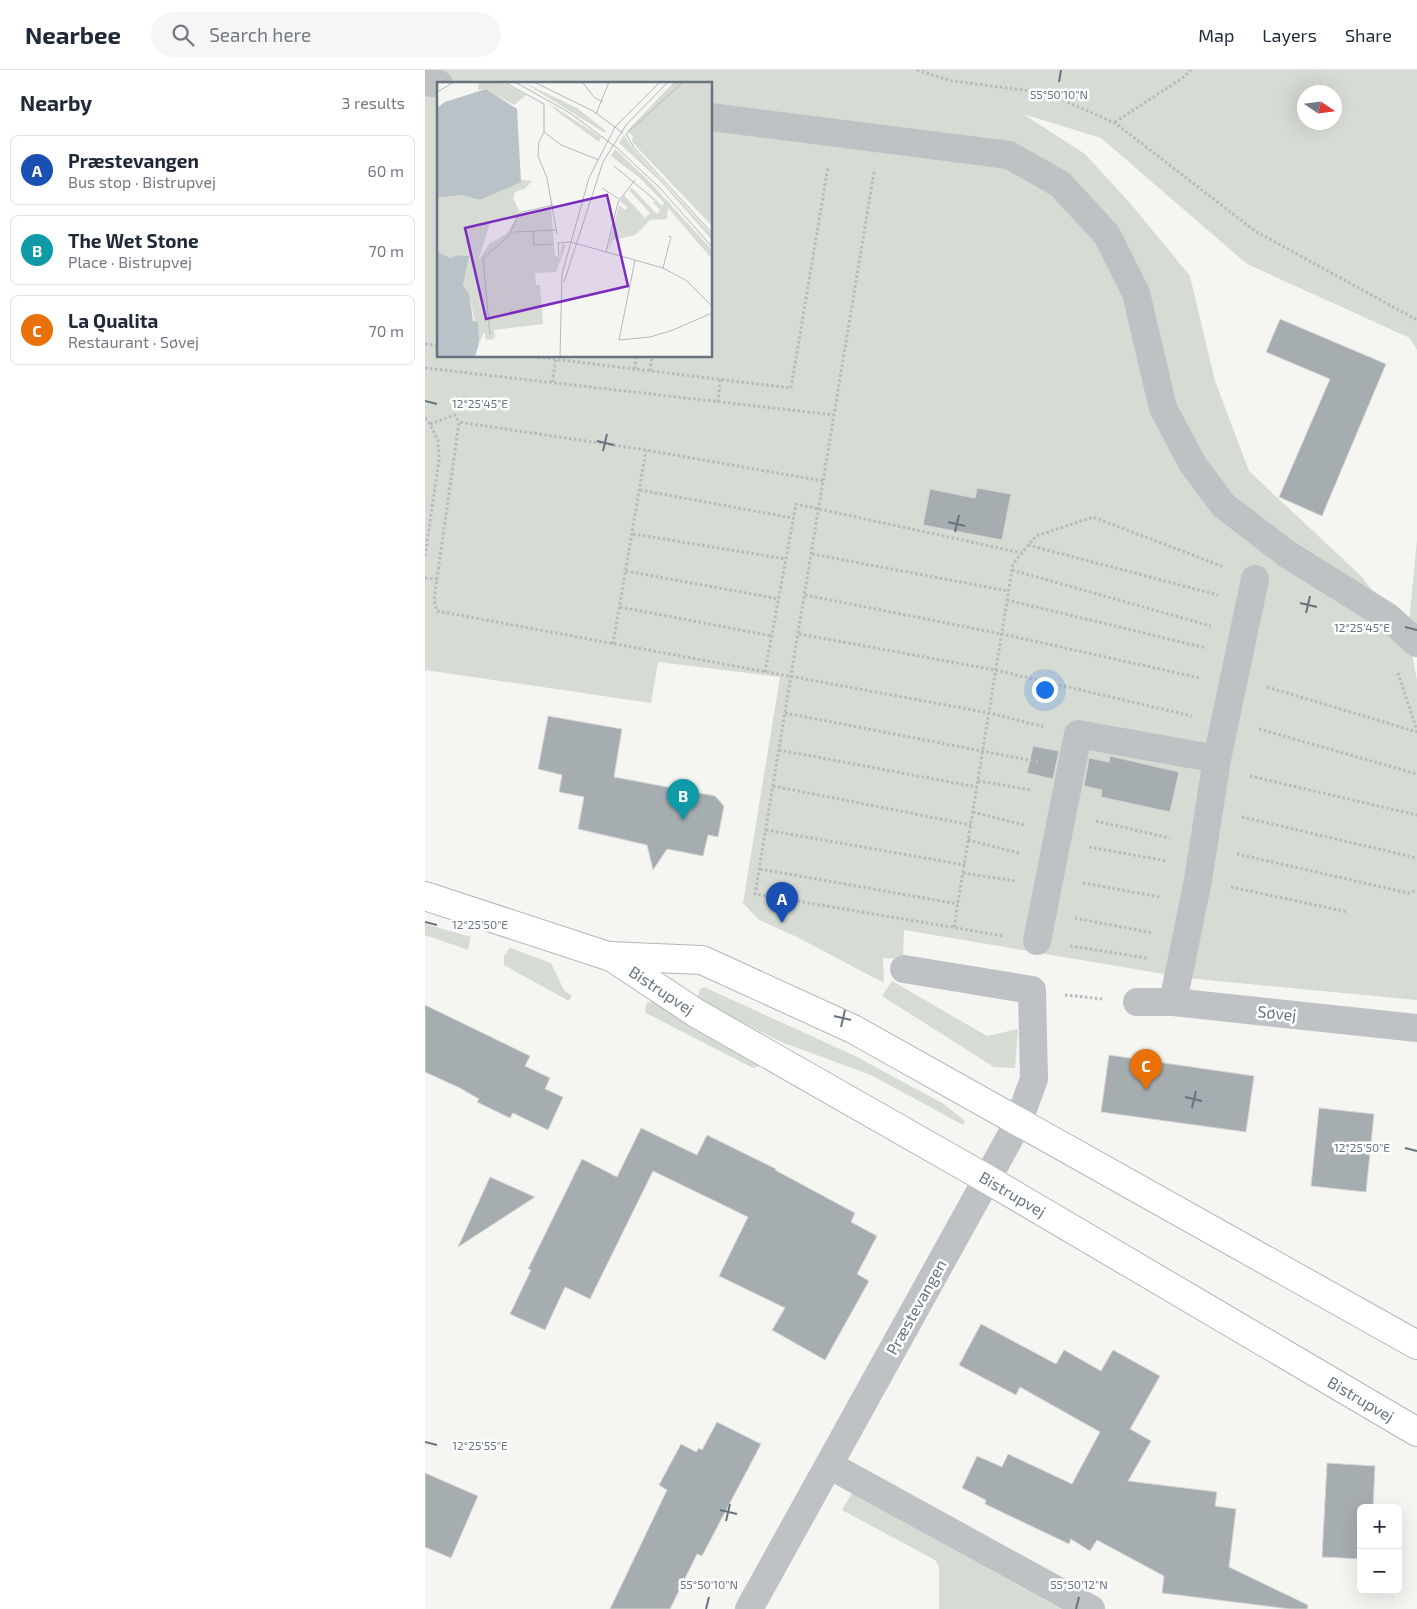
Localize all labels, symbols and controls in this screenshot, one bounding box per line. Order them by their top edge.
search box [151,12,501,57]
text: Nearbee [25,20,121,49]
icon: search [169,21,197,49]
text: Search here [209,23,311,46]
text: Map [1198,24,1234,46]
text: Layers [1262,24,1317,46]
text: Share [1345,24,1392,46]
inset map [437,82,713,358]
north arrow [1297,85,1342,130]
text: 55°50'10"N [1030,87,1088,101]
text: Nearby [20,90,92,115]
text: 3 results [342,93,405,112]
text: Præstevangen [68,149,199,172]
text: A [32,161,42,180]
text: 60 m [368,161,404,180]
text: Bus stop · Bistrupvej [68,172,216,191]
text: The Wet Stone [68,229,199,252]
text: B [32,241,42,260]
text: 70 m [369,241,404,260]
text: Place · Bistrupvej [68,252,192,271]
text: La Qualita [68,309,158,332]
text: C [32,321,42,340]
text: 70 m [369,321,404,340]
text: Restaurant · Søvej [68,332,199,351]
text: 12°25'45"E [452,396,508,410]
text: 12°25'45"E [1334,620,1390,634]
your location [1032,677,1058,703]
pin: B [667,779,699,820]
pin: A [766,882,798,923]
text: 12°25'50"E [452,917,508,931]
street label: Bistrupvej [626,962,698,1019]
street label: Søvej [1257,1001,1297,1025]
pin: C [1130,1049,1162,1090]
text: 12°25'50"E [1334,1140,1390,1154]
street label: Bistrupvej [976,1167,1050,1221]
street label: Præstevangen [882,1256,950,1358]
street label: Bistrupvej [1324,1372,1398,1426]
text: 12°25'55"E [452,1438,508,1452]
map controls [1357,1504,1402,1594]
button: + [1357,1504,1402,1549]
button: − [1357,1549,1402,1594]
text: 55°50'10"N [680,1577,738,1591]
text: 55°50'12"N [1050,1577,1108,1591]

